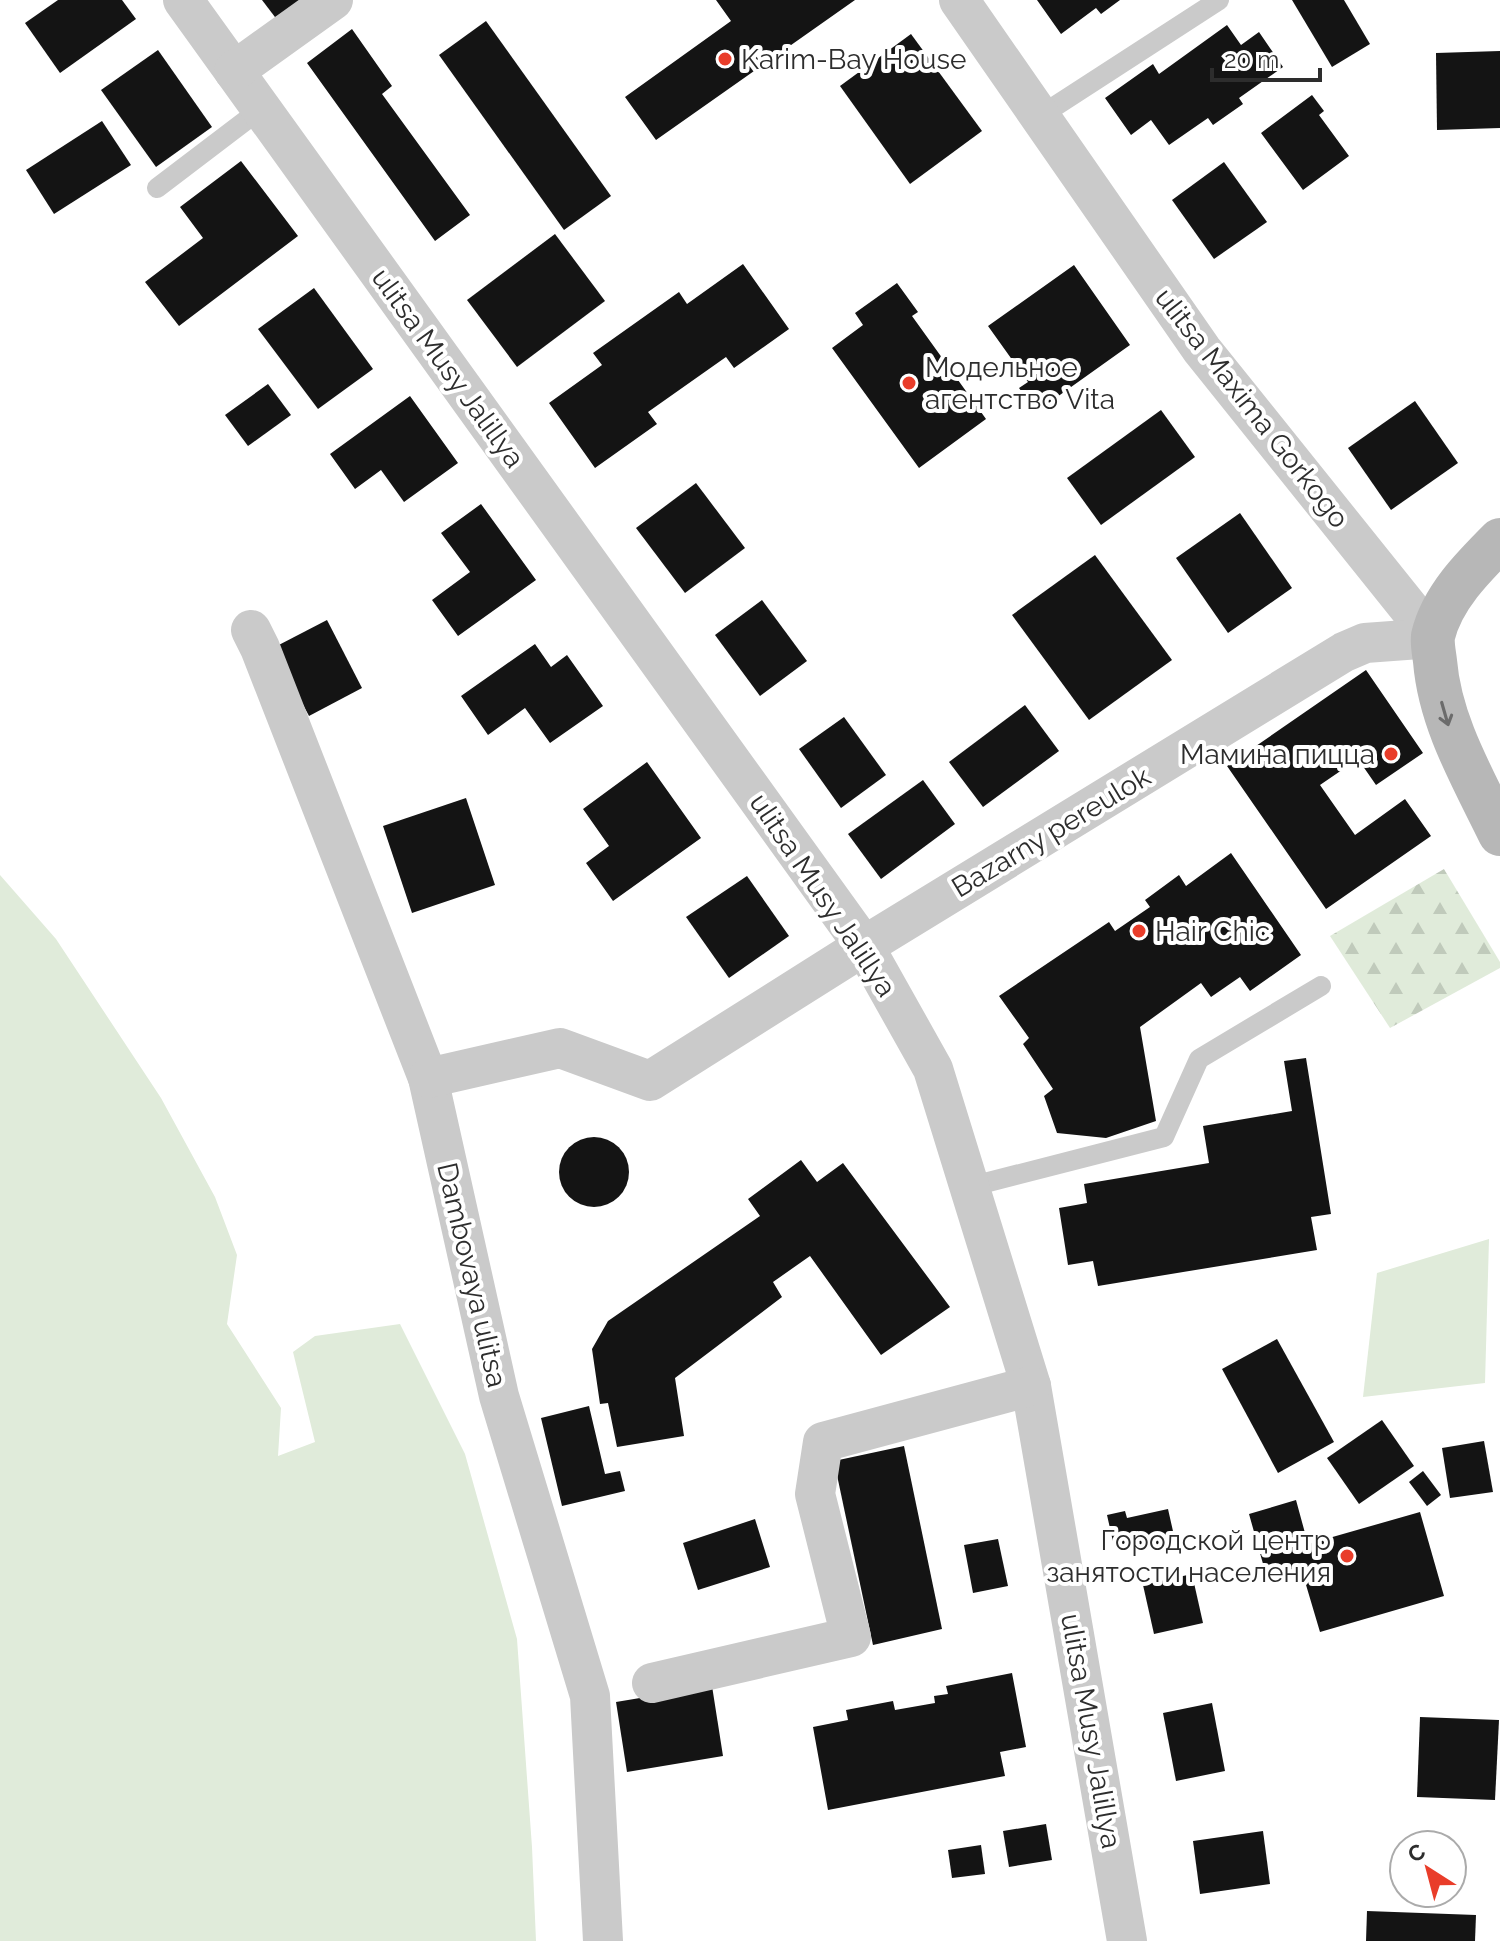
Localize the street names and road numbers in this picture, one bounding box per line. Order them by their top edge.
street label: ulitsa Musy Jalillya [365,262,531,474]
street label: ulitsa Maxima Gorkogo [1148,282,1356,534]
street label: Bazarny pereulok [946,760,1156,904]
street label: ulitsa Musy Jalillya [743,787,903,1003]
street label: Dambovaya ulitsa [430,1160,514,1390]
street label: ulitsa Musy Jalillya [1054,1611,1128,1851]

